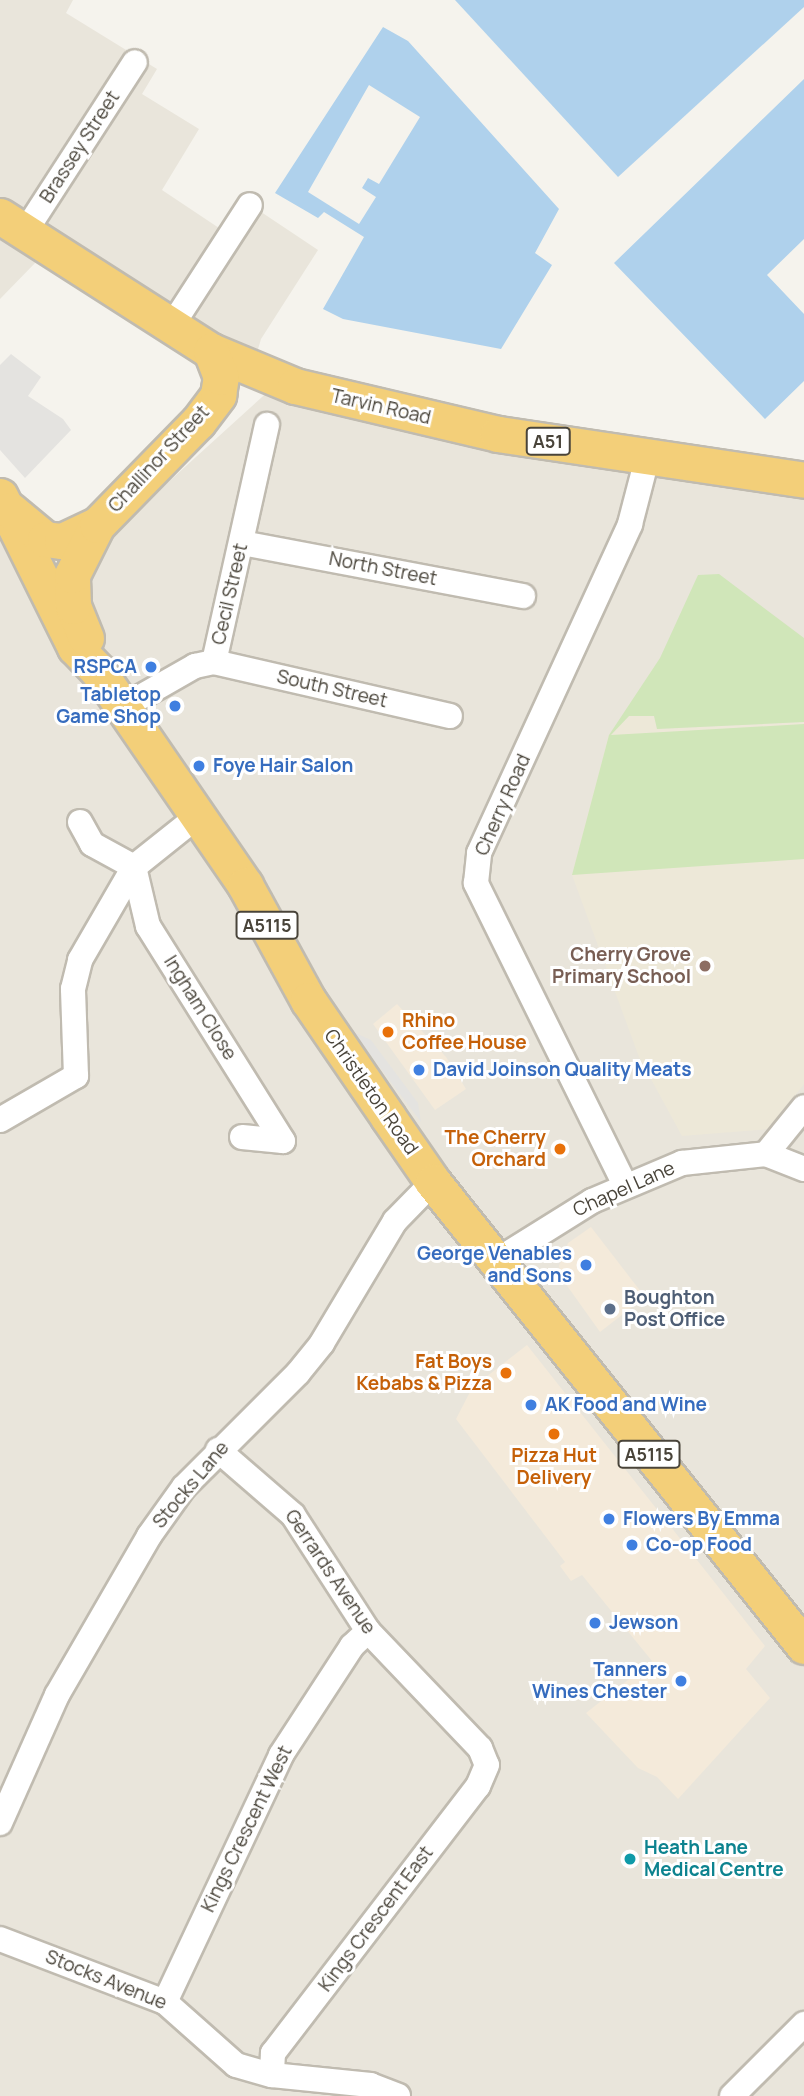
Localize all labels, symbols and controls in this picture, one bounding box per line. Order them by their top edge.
street label: Brassey Street [35,87,125,207]
street label: Tarvin Road [329,384,433,430]
street label: Challinor Street [104,401,214,517]
road number: A51 [525,426,571,456]
street label: Cecil Street [207,541,253,647]
street label: North Street [327,547,439,591]
place label: RSPCA [73,656,137,678]
marker: RSPCA [143,659,159,675]
street label: South Street [275,665,389,713]
place label: Tabletop Game Shop [56,684,161,728]
marker: Tabletop Game Shop [167,698,183,714]
street label: Cherry Road [471,751,535,859]
place label: Foye Hair Salon [213,755,353,777]
marker: Foye Hair Salon [191,758,207,774]
road number: A5115 [236,910,298,940]
place label: Cherry Grove Primary School [552,944,691,988]
street label: Ingham Close [159,952,241,1064]
marker: Cherry Grove Primary School [697,958,713,974]
place label: Rhino Coffee House [402,1010,527,1054]
marker: Rhino Coffee House [380,1024,396,1040]
street label: Christleton Road [319,1025,423,1159]
place label: David Joinson Quality Meats [433,1059,691,1081]
marker: David Joinson Quality Meats [411,1062,427,1078]
place label: The Cherry Orchard [445,1127,546,1171]
marker: The Cherry Orchard [552,1141,568,1157]
street label: Chapel Lane [570,1156,678,1222]
place label: George Venables and Sons [417,1243,572,1287]
marker: George Venables and Sons [578,1257,594,1273]
place label: Boughton Post Office [624,1287,725,1331]
marker: Boughton Post Office [602,1301,618,1317]
place label: Fat Boys Kebabs & Pizza [356,1351,492,1395]
marker: Fat Boys Kebabs & Pizza [498,1365,514,1381]
place label: AK Food and Wine [545,1394,707,1416]
marker: AK Food and Wine [523,1397,539,1413]
marker: Pizza Hut Delivery [546,1426,562,1442]
street label: Stocks Lane [148,1437,234,1533]
road number: A5115 [618,1440,680,1469]
place label: Pizza Hut Delivery [511,1445,597,1489]
street label: Gerrards Avenue [280,1505,380,1639]
place label: Flowers By Emma [623,1508,780,1530]
marker: Flowers By Emma [601,1511,617,1527]
place label: Co-op Food [646,1534,752,1556]
marker: Co-op Food [624,1537,640,1553]
place label: Jewson [609,1612,678,1634]
marker: Jewson [587,1615,603,1631]
place label: Tanners Wines Chester [532,1659,667,1703]
marker: Tanners Wines Chester [673,1673,689,1689]
street label: Kings Crescent West [197,1742,297,1916]
place label: Heath Lane Medical Centre [644,1837,784,1881]
street label: Kings Crescent East [314,1842,438,1996]
marker: Heath Lane Medical Centre [622,1851,638,1867]
street label: Stocks Avenue [42,1945,170,2015]

